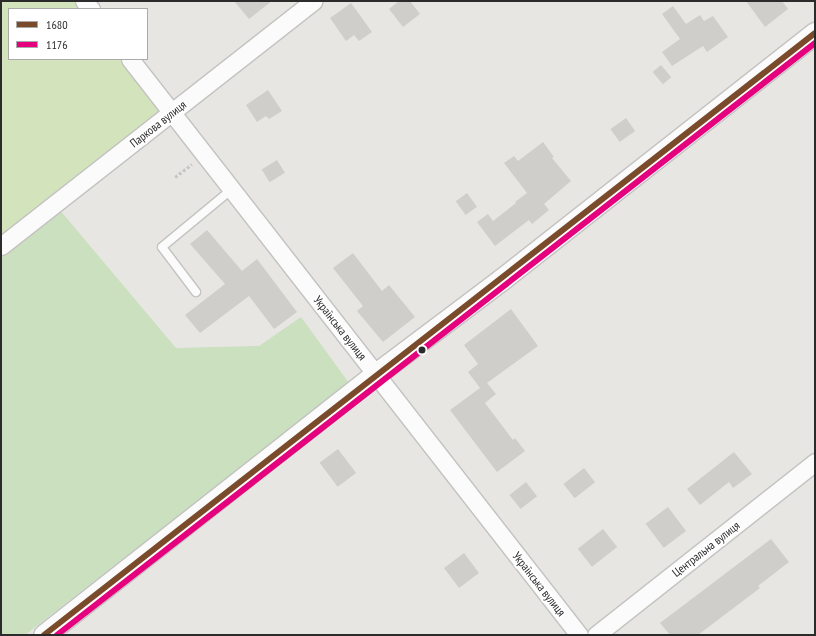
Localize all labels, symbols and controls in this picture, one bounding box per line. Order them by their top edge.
legend [8,8,148,60]
text: 1680 [46,17,68,32]
text: 1176 [46,37,68,52]
street label: Паркова вулиця [127,98,189,150]
street label: Українська вулиця [310,293,370,363]
unlabelled marker [417,345,427,355]
street label: Центральна вулиця [669,518,743,580]
street label: Українська вулиця [509,549,569,619]

